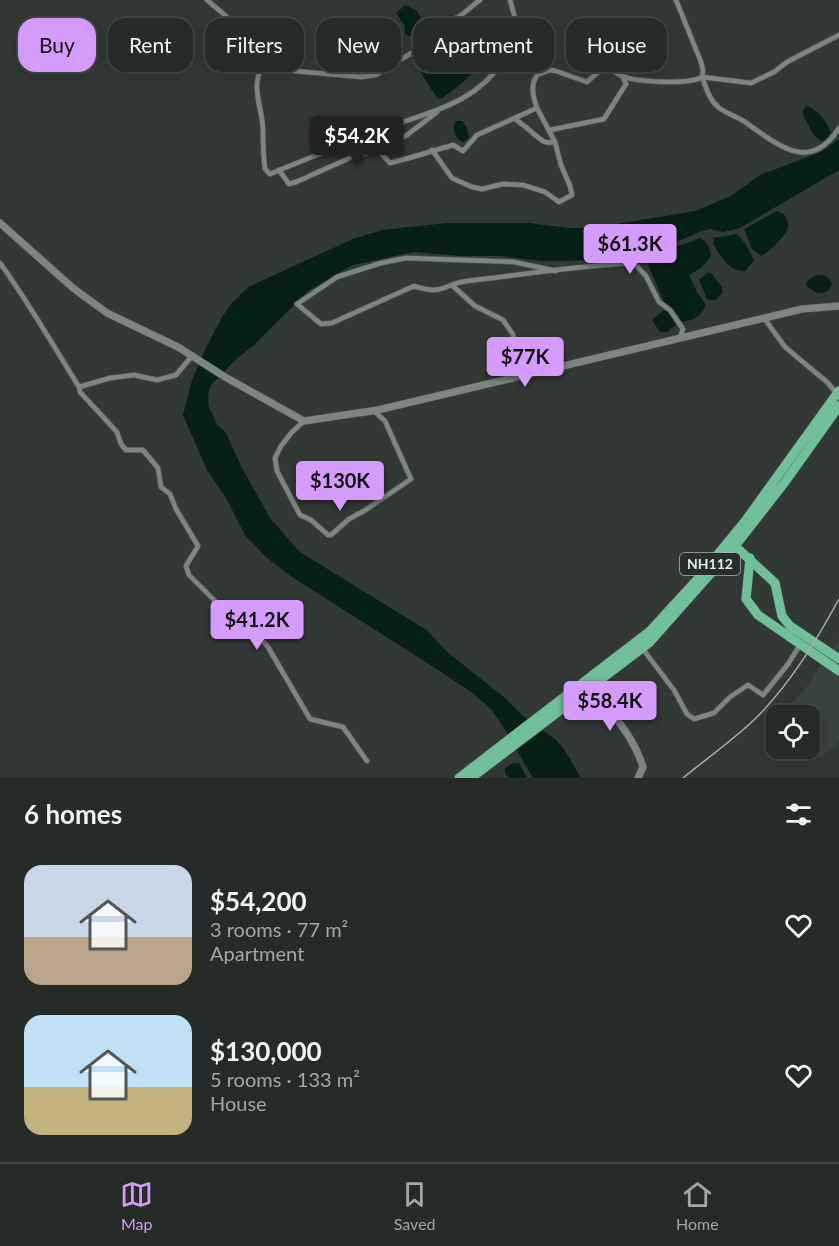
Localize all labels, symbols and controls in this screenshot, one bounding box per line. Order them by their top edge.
chip: Buy [18,18,96,72]
chip: Rent [108,18,193,72]
chip: Filters [205,18,304,72]
chip: New [316,18,401,72]
chip: Apartment [413,18,554,72]
chip: House [566,18,667,72]
pin: $54.2K [308,116,406,167]
text: $54.2K [325,123,389,147]
pin: $61.3K [581,224,679,275]
text: $61.3K [598,231,662,255]
pin: $77K [489,337,561,388]
text: $77K [501,344,549,368]
pin: $130K [298,461,382,512]
text: $130K [310,468,370,492]
road number: NH112 [680,553,740,575]
pin: $41.2K [208,600,306,651]
text: $41.2K [225,607,289,631]
pin: $58.4K [561,681,659,732]
text: $58.4K [578,688,642,712]
map controls [766,705,820,759]
button: locate [766,705,820,759]
text: 6 homes [24,798,122,830]
icon: filters [782,798,815,831]
text: $54,200 [210,885,307,917]
icon: home [72,889,144,961]
icon: heart [782,909,815,942]
text: 3 rooms · 77 m² [210,917,348,941]
text: Apartment [210,941,304,965]
text: $130,000 [210,1035,322,1067]
icon: home [72,1039,144,1111]
icon: heart [782,1059,815,1092]
text: 5 rooms · 133 m² [210,1067,360,1091]
text: House [210,1091,267,1115]
tab: Map [120,1178,153,1233]
tab: Saved [394,1178,436,1233]
tab: Home [676,1178,719,1233]

